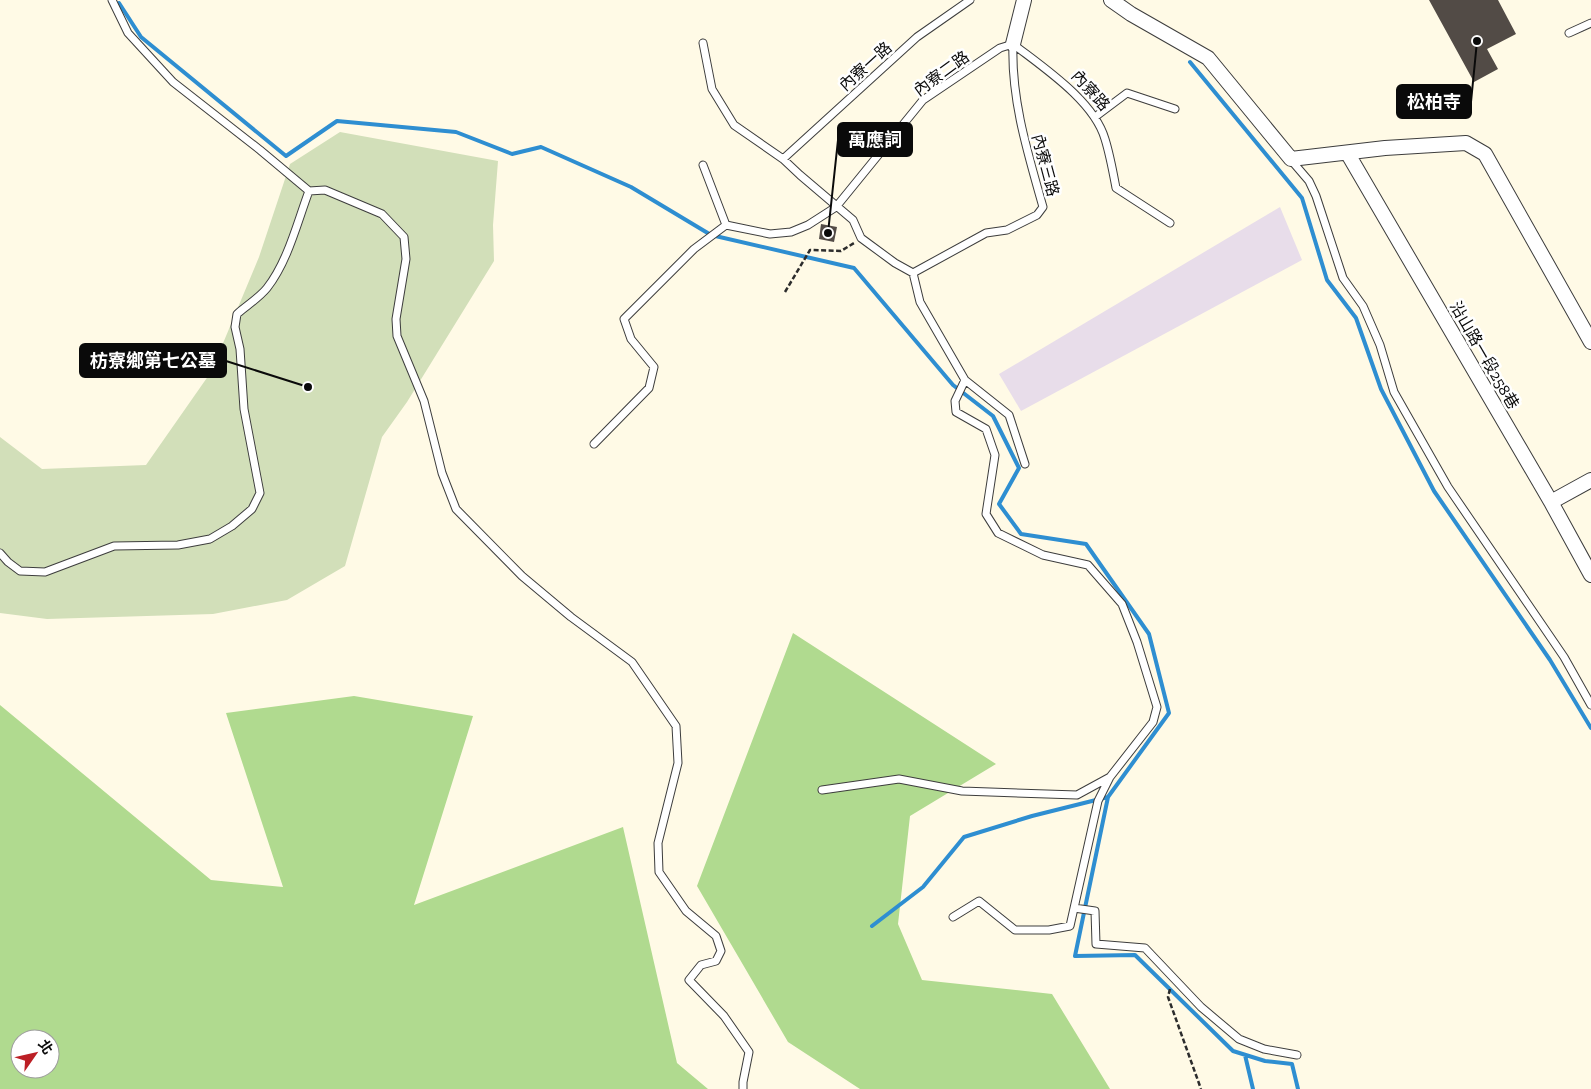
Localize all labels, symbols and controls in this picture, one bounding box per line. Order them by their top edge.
street label: 內寮一路 [835,38,895,95]
street label: 內寮二路 [910,47,973,100]
street label: 內寮路 [1068,66,1114,115]
callout: 松柏寺 [1397,85,1471,118]
text: 松柏寺 [1407,91,1461,113]
callout: 萬應詞 [838,123,912,156]
text: 萬應詞 [848,129,902,151]
street label: 內寮三路 [1028,132,1063,199]
street label: 沿山路一段258巷 [1446,298,1523,412]
callout: 枋寮鄉第七公墓 [80,344,226,377]
text: 枋寮鄉第七公墓 [90,350,216,372]
north arrow [10,1029,60,1079]
text: 北 [34,1036,56,1058]

